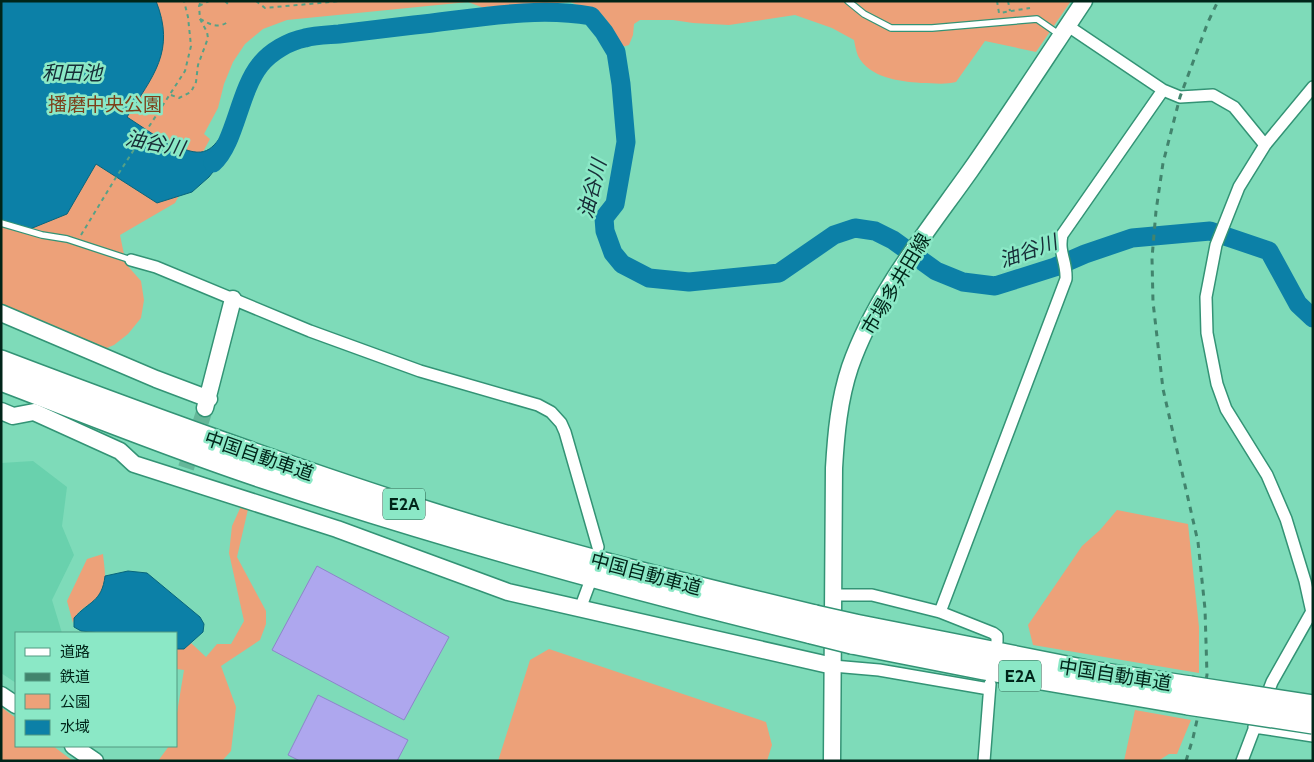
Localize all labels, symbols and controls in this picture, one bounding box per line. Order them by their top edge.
water label: 和田池 [42,61,104,85]
park label: 播磨中央公園 [48,93,162,116]
water label: 油谷川 [123,125,189,161]
water label: 油谷川 [573,155,611,221]
street label: 市場多井田線 [857,229,935,339]
water label: 油谷川 [996,229,1062,272]
street label: 中国自動車道 [201,427,317,485]
road number: E2A [383,488,425,520]
street label: 中国自動車道 [588,548,704,600]
legend [15,632,178,747]
text: 道路 [60,643,90,661]
street label: 中国自動車道 [1057,655,1173,695]
road number: E2A [999,660,1041,691]
text: 鉄道 [60,668,90,686]
text: 公園 [60,693,90,711]
text: 水域 [60,718,90,736]

